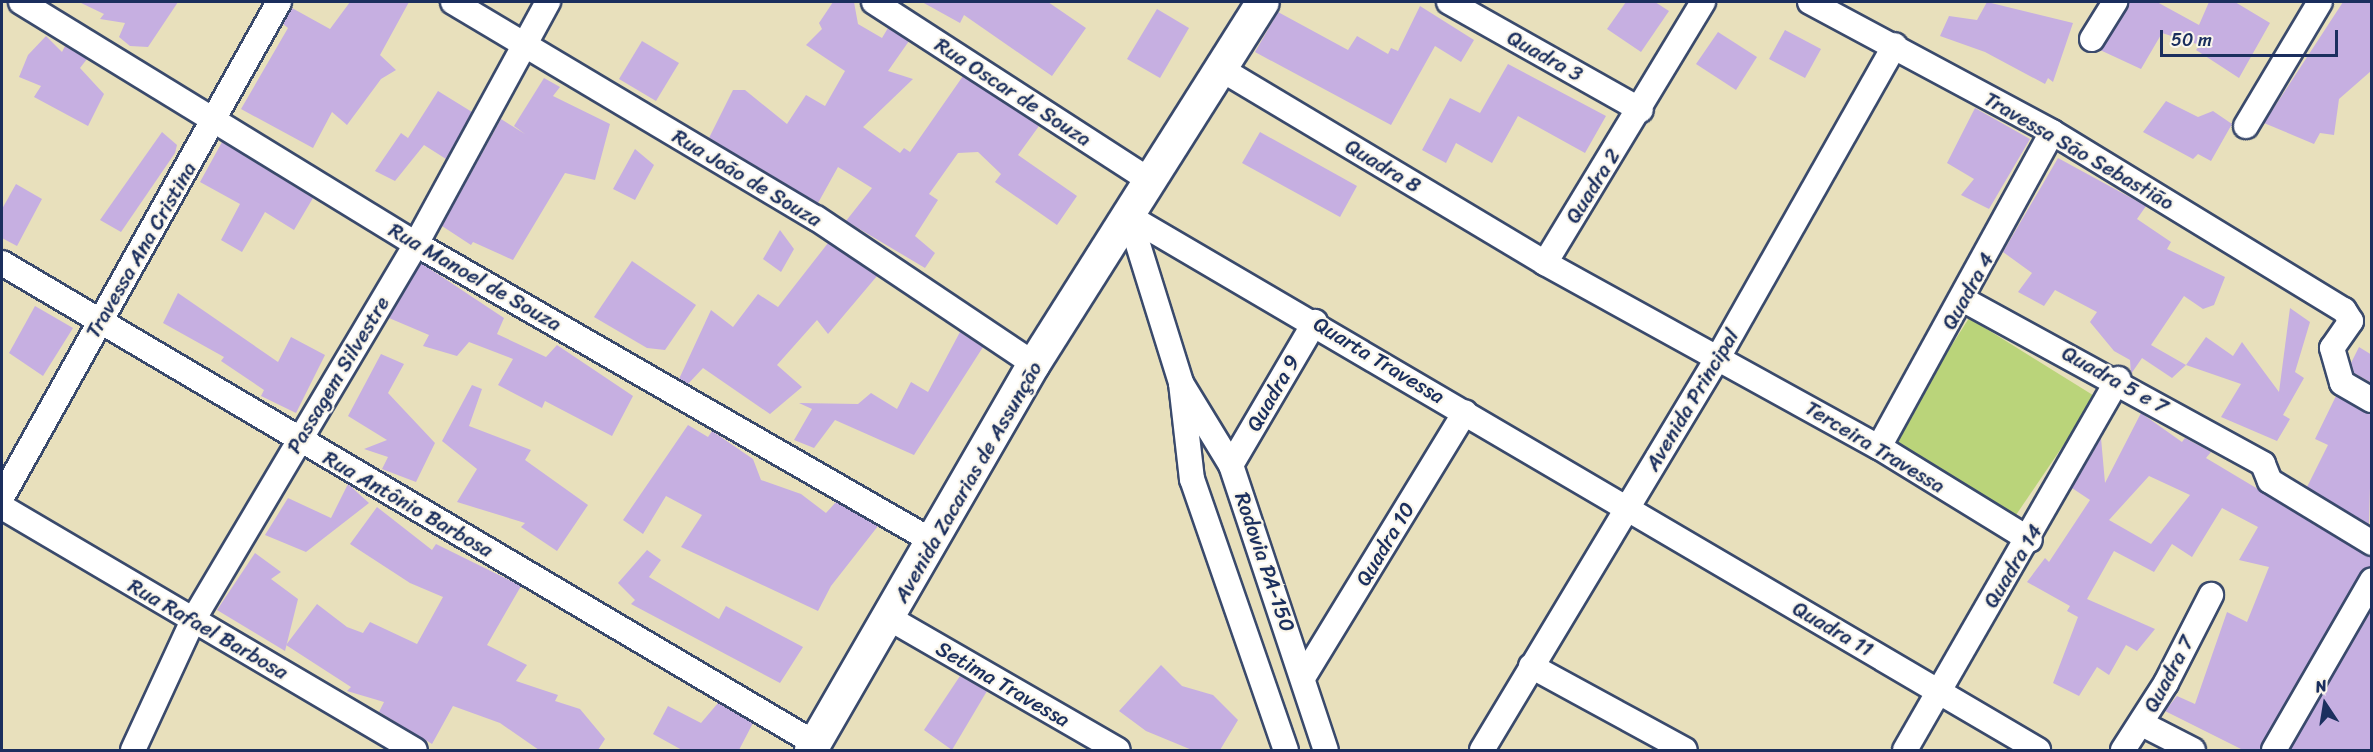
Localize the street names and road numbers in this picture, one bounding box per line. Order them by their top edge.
street label: Quadra 3 [1503,25,1587,87]
street label: Rua Oscar de Souza [930,32,1096,152]
street label: Travessa São Sebastião [1980,86,2178,216]
street label: Rua João de Souza [668,123,826,233]
street label: Quadra 8 [1341,134,1425,198]
street label: Quadra 2 [1560,144,1626,228]
street label: Travessa Ana Cristina [81,158,201,342]
street label: Rua Manoel de Souza [385,218,565,336]
street label: Quadra 4 [1937,248,1999,334]
street label: Passagem Silvestre [281,292,395,458]
street label: Quarta Travessa [1309,311,1449,409]
street label: Avenida Principal [1640,325,1744,475]
street label: Quadra 5 e 7 [2057,340,2173,420]
street label: Quadra 9 [1241,350,1305,436]
street label: Avenida Zacarias de Assunção [888,356,1048,608]
street label: Terceira Travessa [1800,395,1950,499]
street label: Rua Antônio Barbosa [319,445,497,563]
street label: Rodovia PA-150 [1229,489,1301,635]
street label: Quadra 10 [1350,497,1420,591]
street label: Quadra 14 [1978,520,2048,612]
street label: Rua Rafael Barbosa [125,574,291,684]
street label: Quadra 11 [1788,596,1878,662]
street label: Quadra 7 [2138,631,2200,717]
street label: Setima Travessa [932,636,1074,732]

